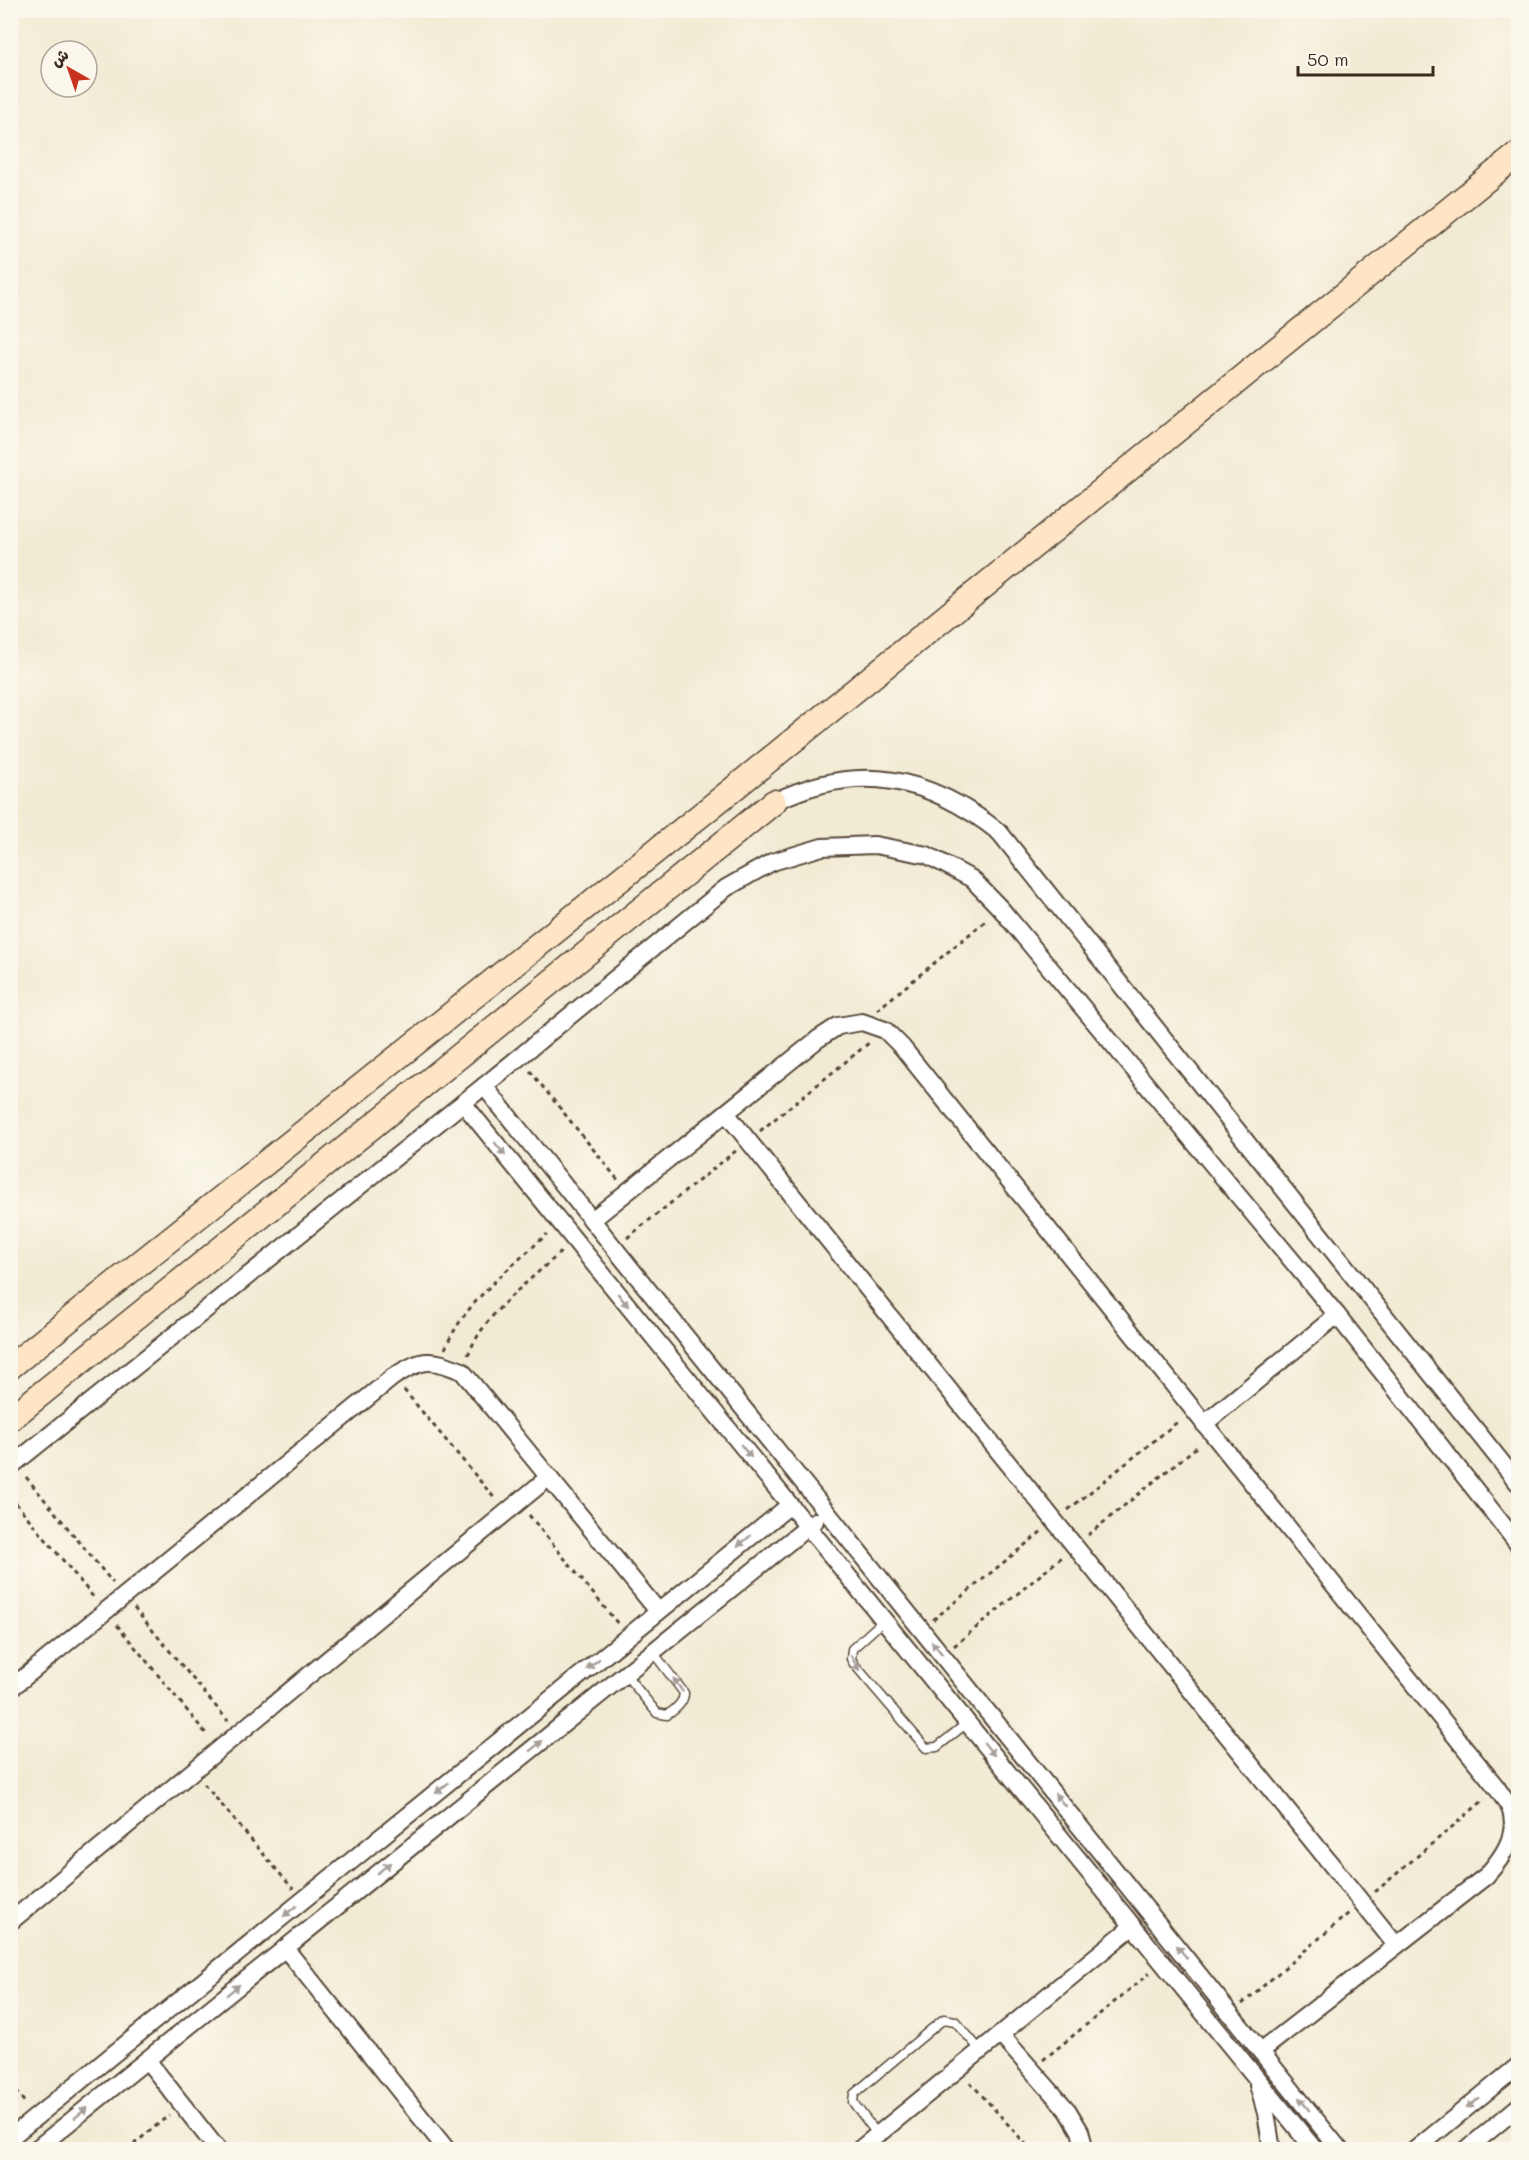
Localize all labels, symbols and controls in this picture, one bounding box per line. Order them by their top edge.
north arrow [39,39,99,99]
scale bar [1298,39,1433,77]
text: ش [46,43,73,71]
text: 50 m [1307,47,1349,71]
one-way arrow [493,1141,506,1157]
one-way arrow [616,1292,629,1307]
one-way arrow [739,1443,752,1458]
one-way arrow [736,1535,752,1548]
one-way arrow [931,1640,944,1656]
one-way arrow [849,1654,860,1671]
one-way arrow [585,1658,601,1671]
one-way arrow [673,1677,684,1693]
one-way arrow [528,1739,544,1752]
one-way arrow [982,1741,995,1757]
one-way arrow [434,1781,449,1793]
one-way arrow [1053,1792,1066,1808]
one-way arrow [377,1862,392,1875]
one-way arrow [283,1904,298,1916]
one-way arrow [1175,1944,1188,1960]
one-way arrow [225,1985,240,1997]
one-way arrow [1297,2096,1310,2112]
one-way arrow [1466,2096,1481,2109]
one-way arrow [73,2106,89,2119]

